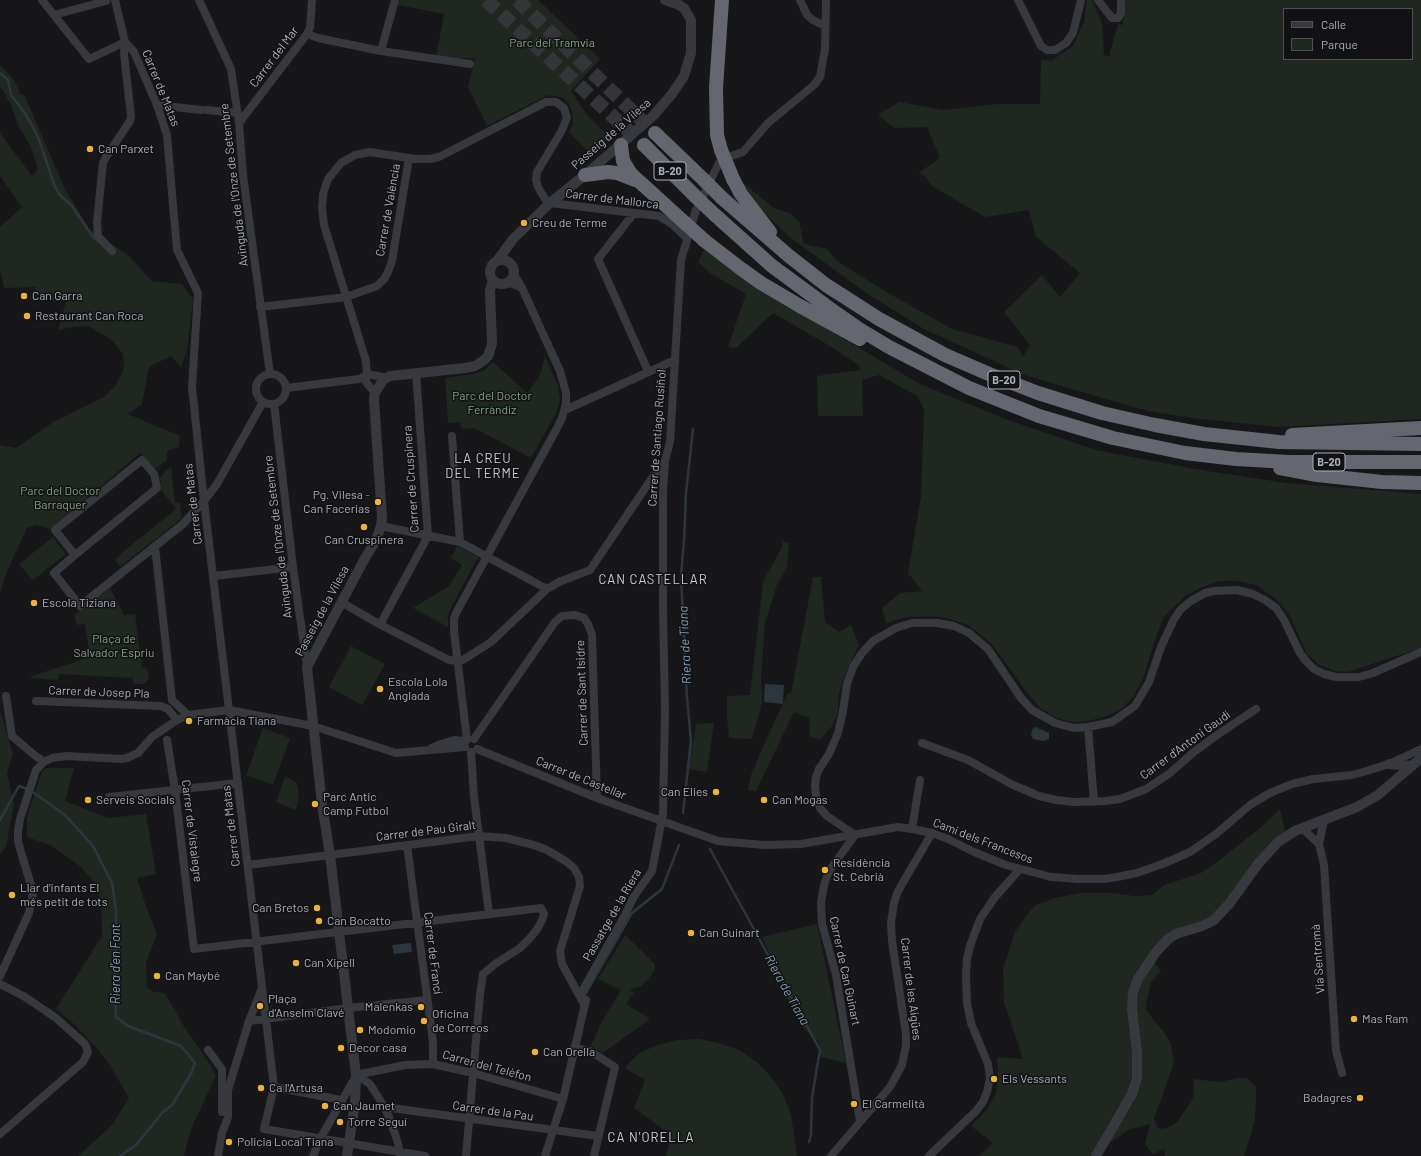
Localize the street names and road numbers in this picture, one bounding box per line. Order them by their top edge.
street label: Carrer del Mar [246,24,302,90]
street label: Carrer de Matas [139,48,183,128]
street label: Passeig de la Vilesa [568,96,654,172]
street label: Avinguda de l'Onze de Setembre [217,103,251,267]
street label: Carrer de València [373,162,403,258]
road number: B-20 [654,162,686,180]
street label: Carrer de Mallorca [564,186,660,212]
street label: Carrer de Santiago Rusiñol [645,369,669,507]
road number: B-20 [988,371,1020,389]
street label: Carrer de Cruspinera [400,425,422,533]
road number: B-20 [1313,453,1345,471]
street label: Avinguda de l'Onze de Setembre [261,455,295,619]
street label: Carrer de Matas [181,463,205,545]
street label: Passeig de la Vilesa [292,563,352,659]
street label: Carrer de Sant Isidre [573,640,591,746]
street label: Carrer de Josep Pla [48,683,150,701]
street label: Carrer d'Antoni Gaudí [1137,707,1233,783]
street label: Carrer de Castellar [534,753,628,803]
street label: Carrer de Vistalegre [179,779,205,883]
street label: Carrer de Matas [219,785,243,867]
street label: Camí dels Francesos [931,815,1035,867]
street label: Carrer de Pau Giralt [375,818,477,844]
street label: Passatge de la Riera [580,866,644,964]
street label: Carrer de Francí [421,911,445,995]
street label: Carrer de Can Guinart [826,915,864,1027]
street label: Via Sentromà [1308,924,1328,994]
street label: Carrer de les Aigües [898,937,924,1041]
street label: Carrer del Telèfon [441,1047,533,1085]
street label: Carrer de la Pau [452,1098,534,1124]

